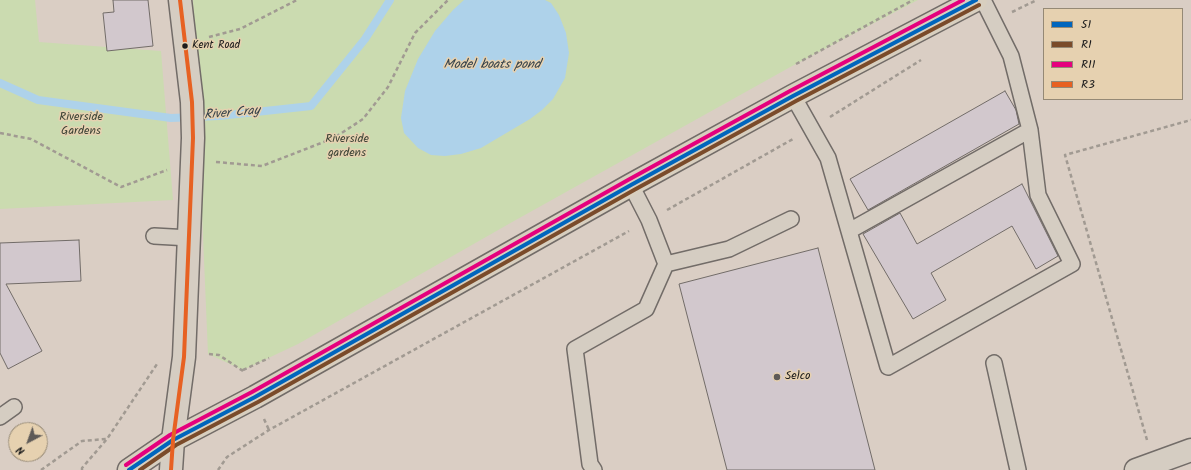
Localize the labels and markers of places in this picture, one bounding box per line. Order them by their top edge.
place label: Kent Road [192,39,240,53]
marker: Kent Road [180,41,190,51]
place label: Selco [785,370,810,384]
marker: Selco [772,372,782,382]

